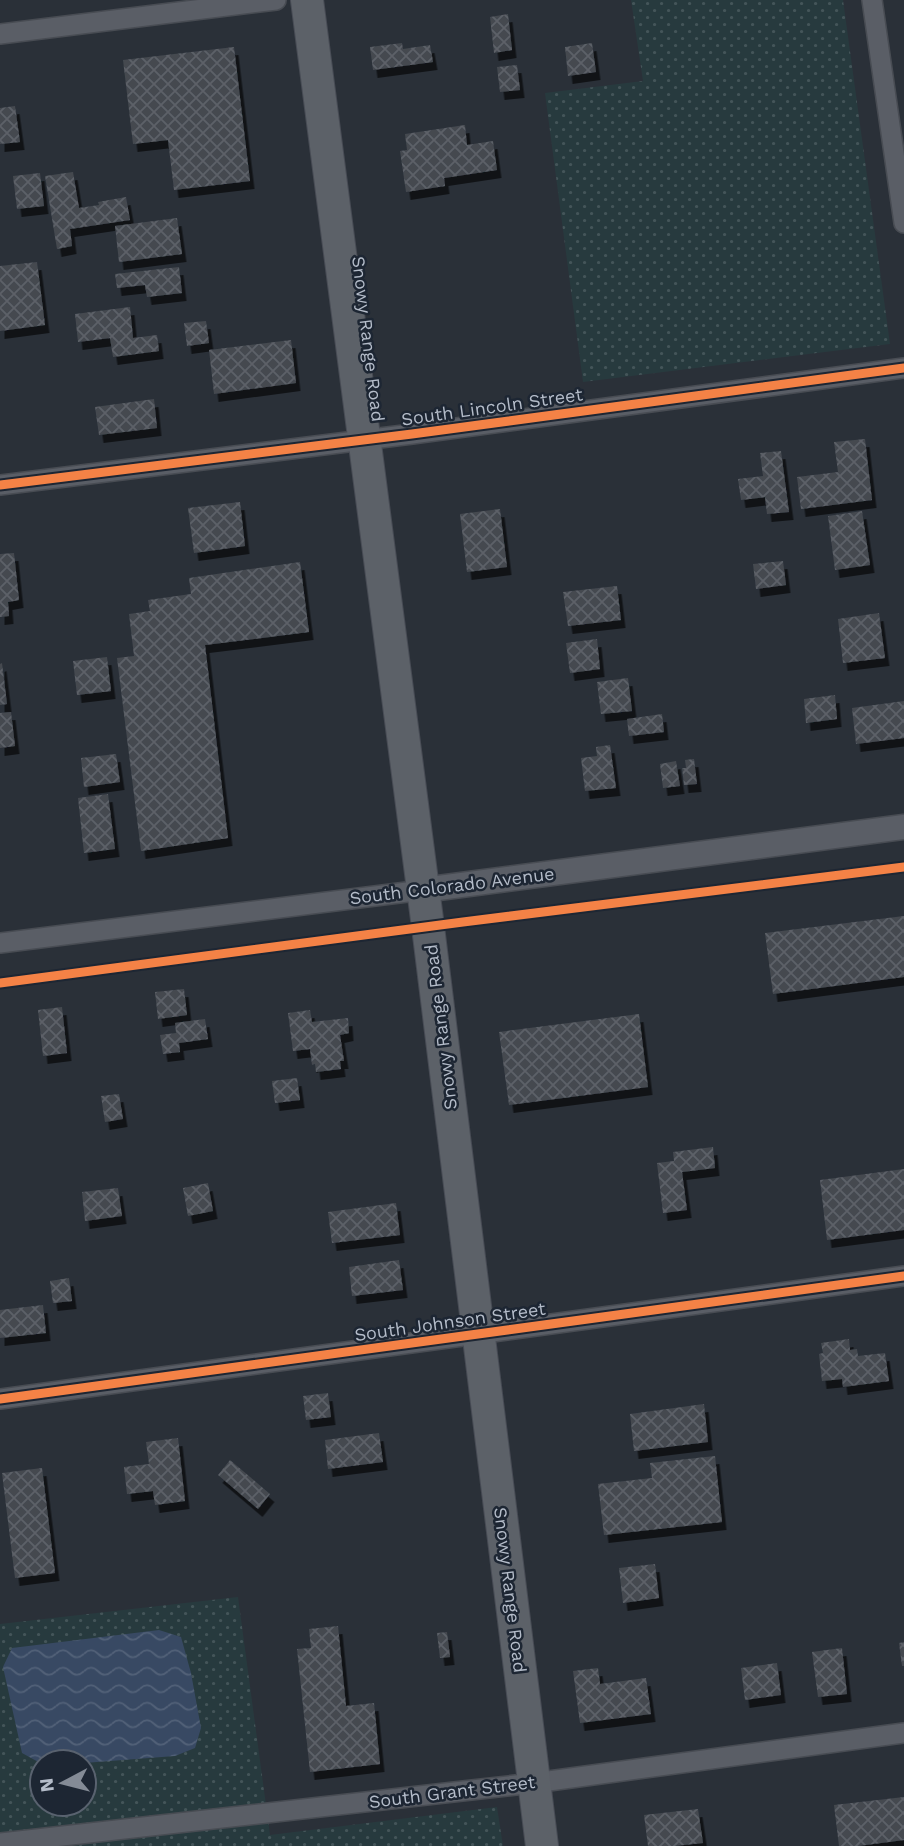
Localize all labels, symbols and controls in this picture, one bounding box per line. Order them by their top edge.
street label: Snowy Range Road [348,255,389,423]
street label: South Lincoln Street [400,383,584,430]
street label: South Colorado Avenue [348,863,556,908]
street label: Snowy Range Road [420,943,461,1111]
street label: South Johnson Street [353,1298,547,1345]
street label: Snowy Range Road [490,1506,531,1674]
north arrow [28,1748,98,1818]
street label: South Grant Street [368,1771,537,1812]
text: N [34,1777,59,1793]

